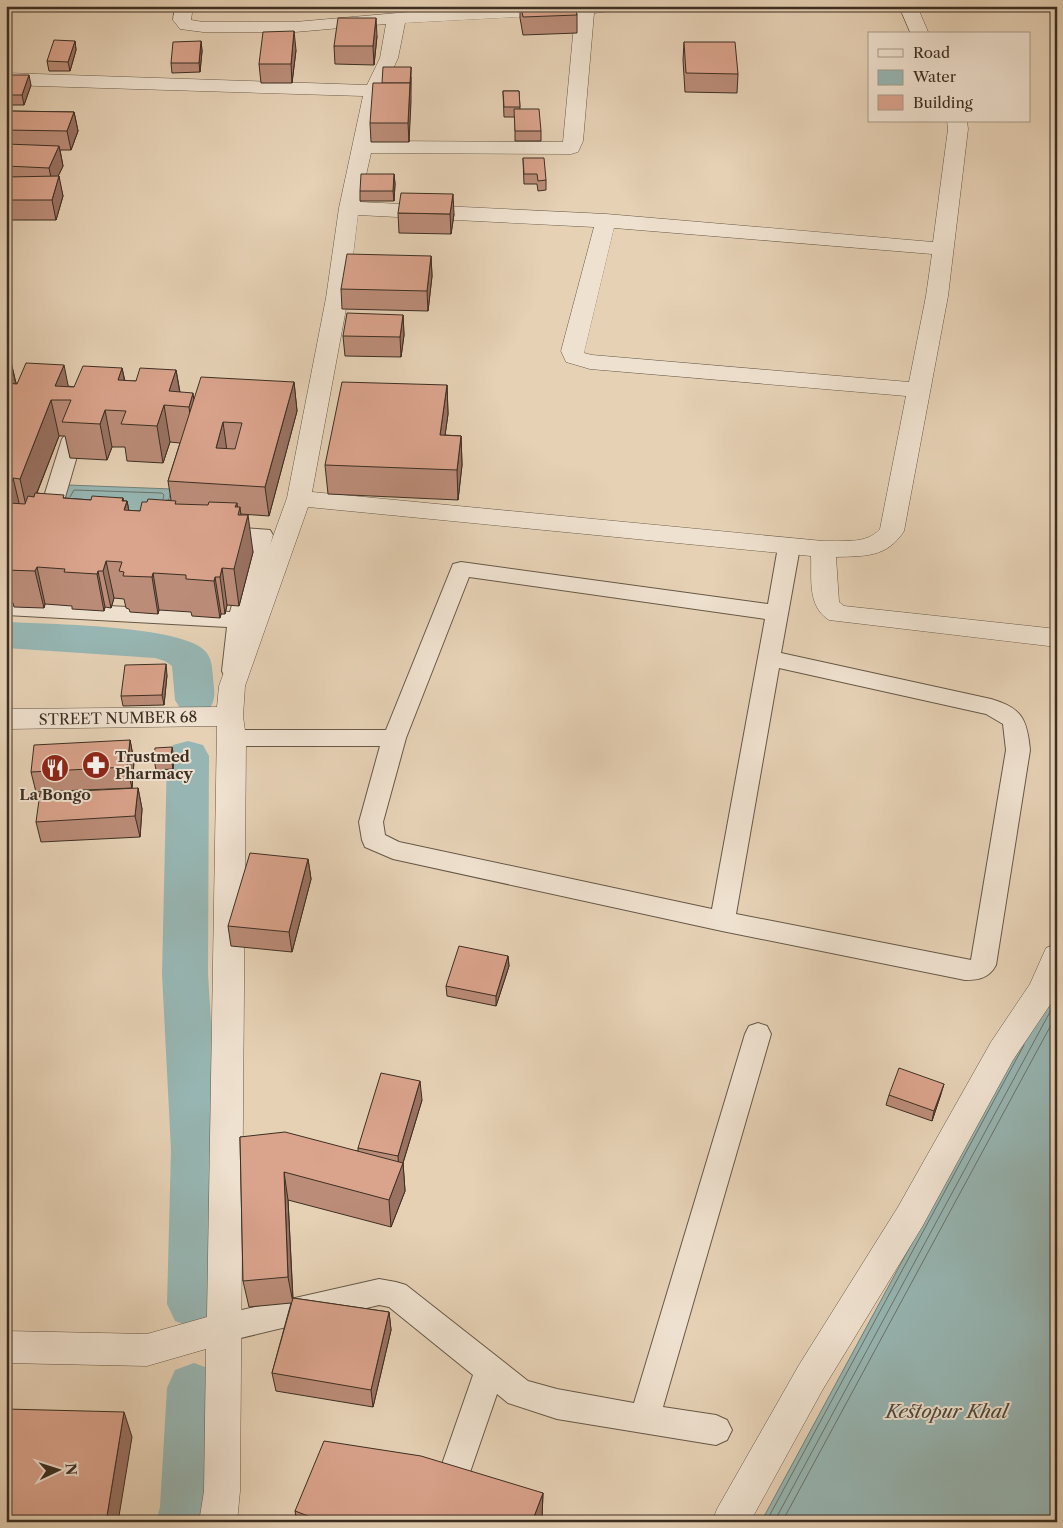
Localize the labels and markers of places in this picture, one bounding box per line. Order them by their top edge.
place label: Trustmed Pharmacy [115,747,194,783]
pharmacy icon: Trustmed Pharmacy [81,750,111,780]
restaurant icon: La Bongo [40,753,70,783]
place label: La Bongo [19,785,91,804]

